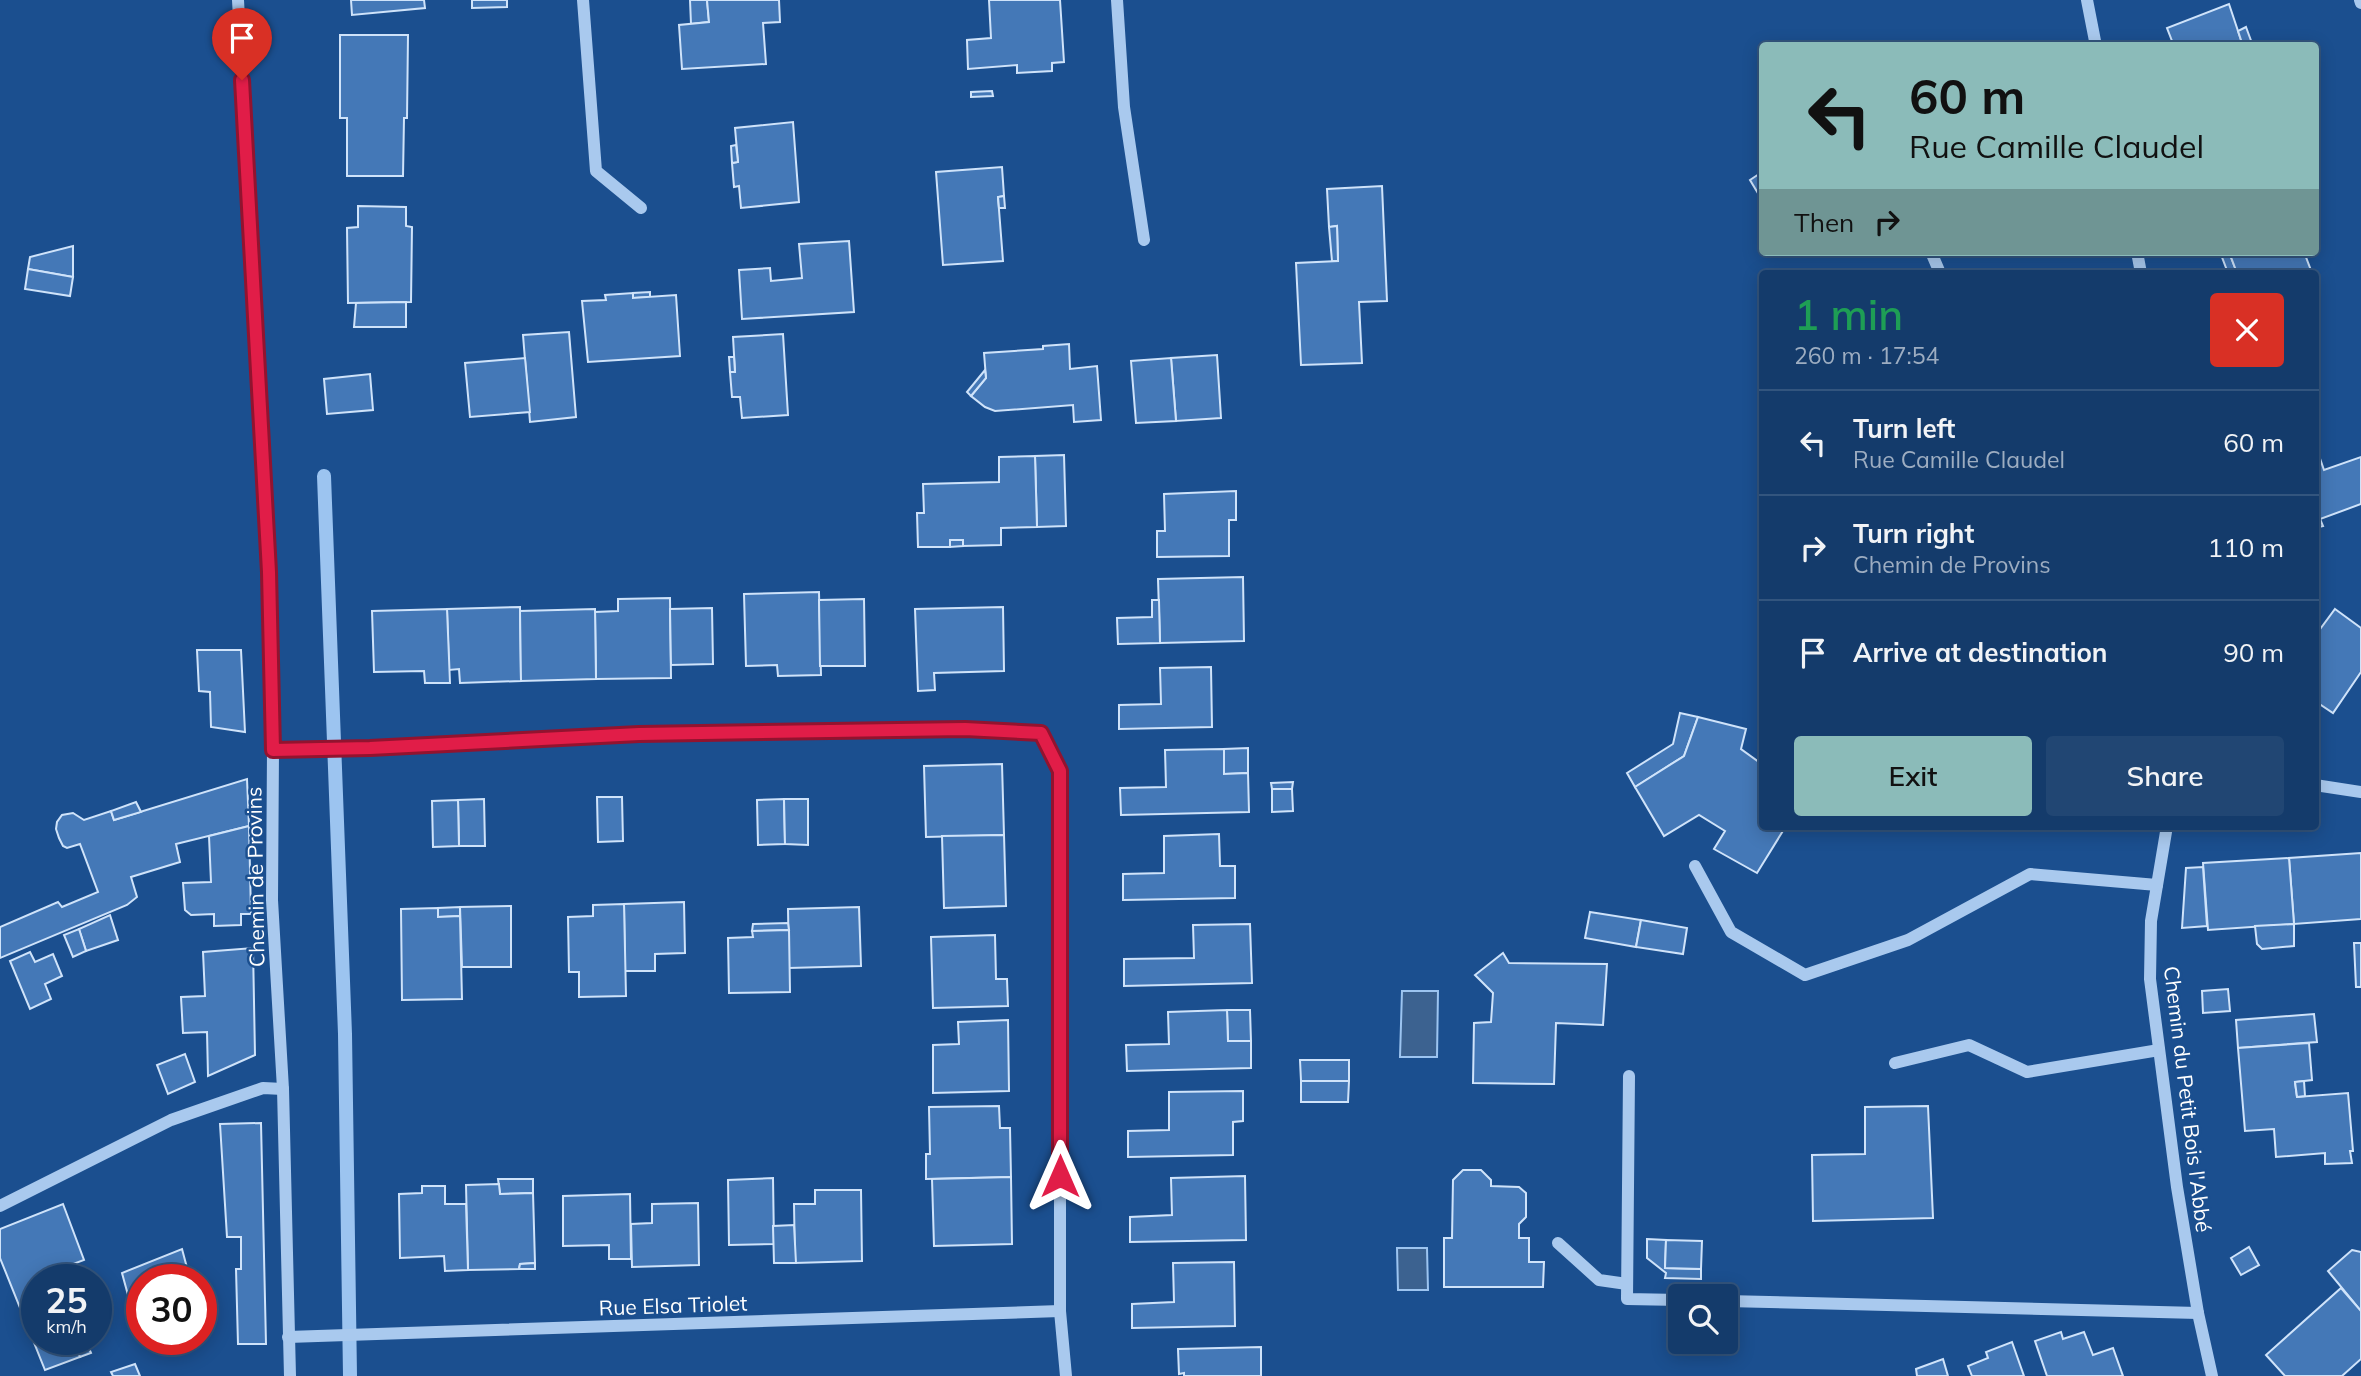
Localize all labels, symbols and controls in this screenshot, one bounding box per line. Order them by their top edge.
pin [212,8,272,80]
icon: arrive [223,19,261,57]
text: 60 m [1909,65,2025,126]
icon: left [1794,70,1885,161]
text: Rue Camille Claudel [1909,126,2204,166]
icon: right [1868,203,1906,241]
text: Then [1794,206,1854,239]
text: 1 min [1794,288,1903,341]
button: close [2210,293,2284,367]
text: 260 m · 17:54 [1794,341,1939,370]
text: Turn left [1853,412,1955,445]
icon: left [1794,424,1832,462]
text: 60 m [2223,426,2284,459]
text: Rue Camille Claudel [1853,445,2065,474]
text: Turn right [1853,517,1974,550]
icon: right [1794,529,1832,567]
text: 110 m [2208,531,2284,564]
text: Chemin de Provins [1853,550,2051,579]
icon: arrive [1794,634,1832,672]
text: Arrive at destination [1853,636,2108,669]
text: 90 m [2223,636,2284,669]
button: Exit [1794,736,2032,816]
button: Share [2046,736,2284,816]
street label: Chemin de Provins [240,787,270,967]
street label: Chemin du Petit Bois l'Abbé [2159,964,2217,1234]
position arrow [1023,1139,1097,1213]
speed limit sign: 30 [126,1264,217,1355]
text: 25 [45,1278,88,1322]
map controls [1668,1284,1738,1354]
button: search [1668,1284,1738,1354]
street label: Rue Elsa Triolet [598,1289,748,1321]
text: km/h [46,1315,87,1338]

